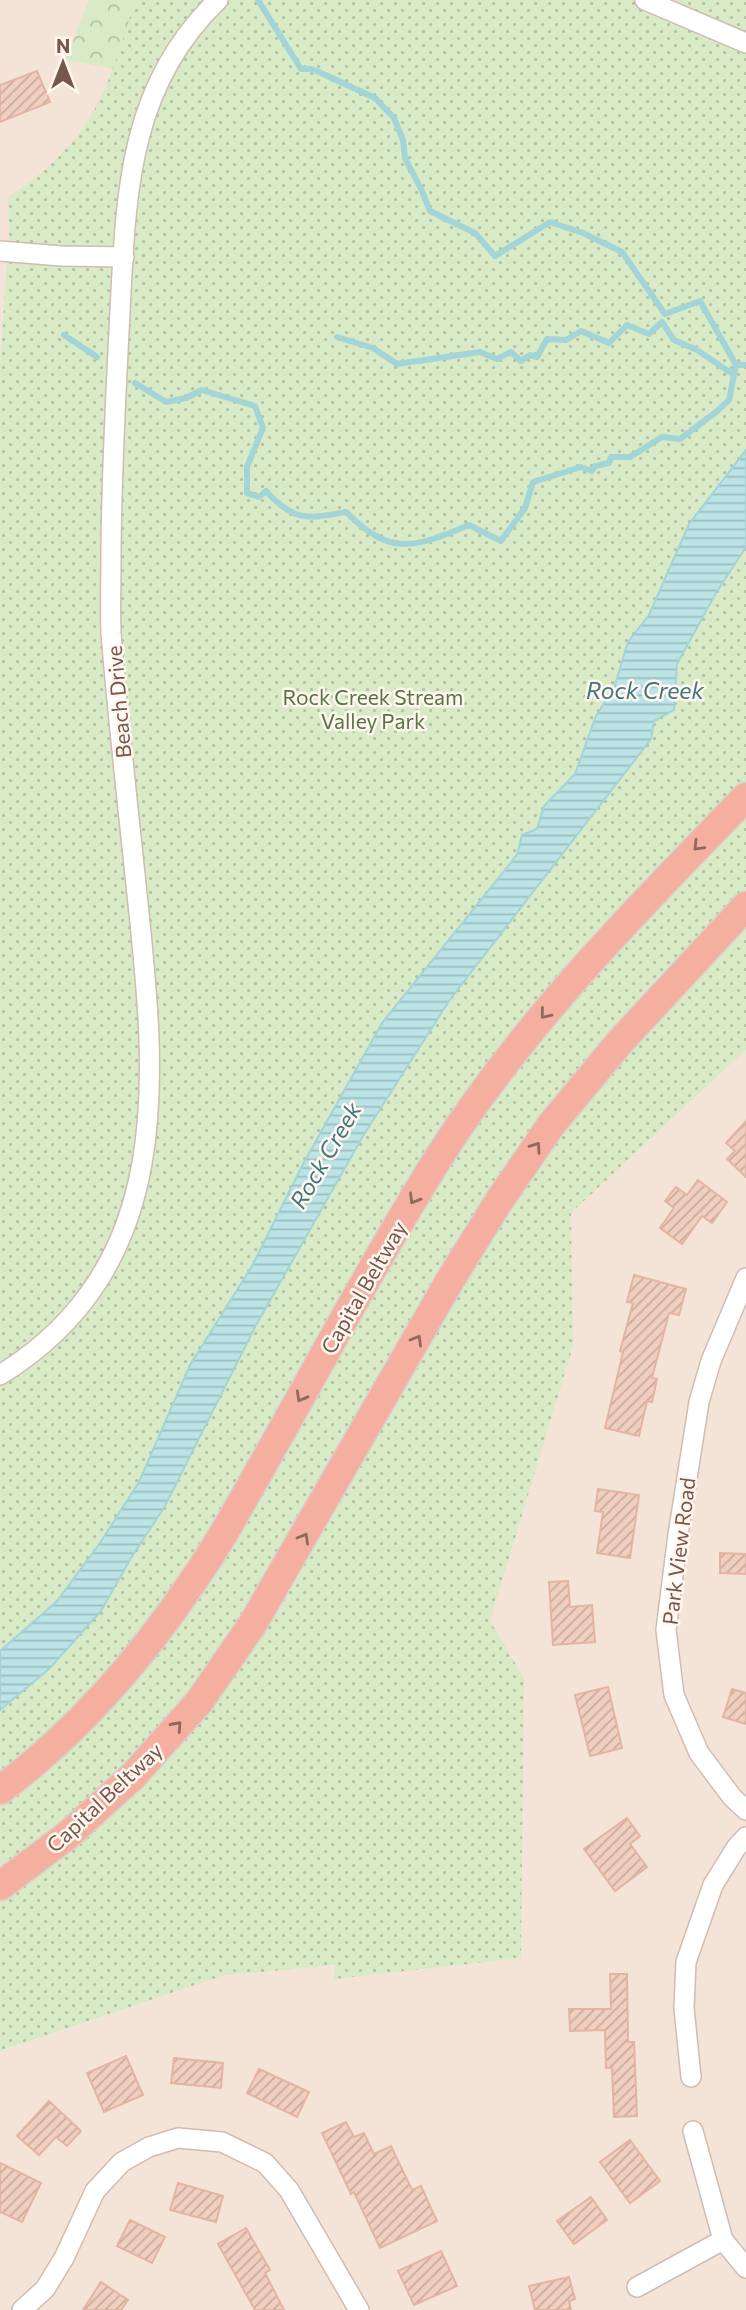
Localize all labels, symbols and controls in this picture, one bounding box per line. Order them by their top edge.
north arrow [28,28,98,98]
text: N [56,34,70,57]
street label: Beach Drive [101,645,135,759]
water label: Rock Creek [586,676,704,704]
park label: Rock Creek Stream Valley Park [283,684,463,733]
one-way arrow [694,838,707,851]
one-way arrow [541,1007,554,1019]
water label: Rock Creek [283,1096,367,1213]
one-way arrow [528,1142,540,1155]
one-way arrow [409,1192,422,1205]
street label: Capital Beltway [315,1216,411,1358]
one-way arrow [409,1335,422,1347]
one-way arrow [296,1390,309,1402]
street label: Park View Road [657,1476,699,1626]
one-way arrow [296,1532,309,1545]
one-way arrow [169,1721,182,1734]
street label: Capital Beltway [41,1737,167,1857]

